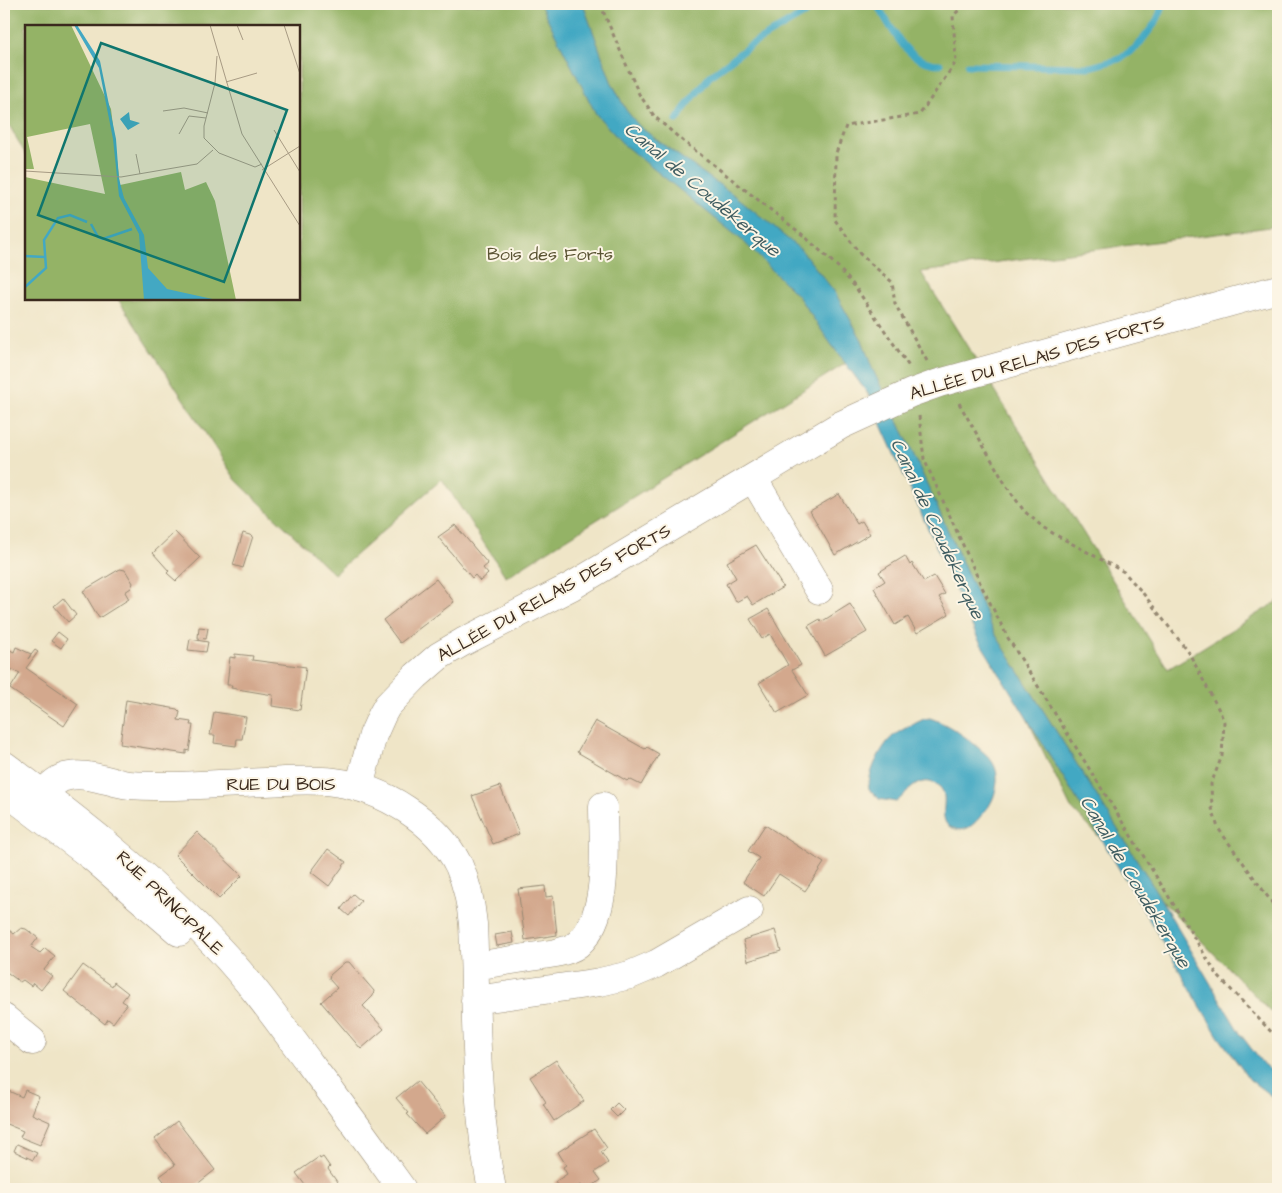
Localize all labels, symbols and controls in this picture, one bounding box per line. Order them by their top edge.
inset map [25,25,300,300]
water label: Canal de Coudekerque [618,117,787,265]
park label: Bois des Forts [487,242,613,267]
street label: ALLÉE DU RELAIS DES FORTS [907,310,1167,406]
water label: Canal de Coudekerque [883,434,991,625]
street label: ALLÉE DU RELAIS DES FORTS [432,518,676,668]
street label: RUE DU BOIS [227,772,335,797]
water label: Canal de Coudekerque [1073,791,1198,975]
street label: RUE PRINCIPALE [111,845,230,961]

